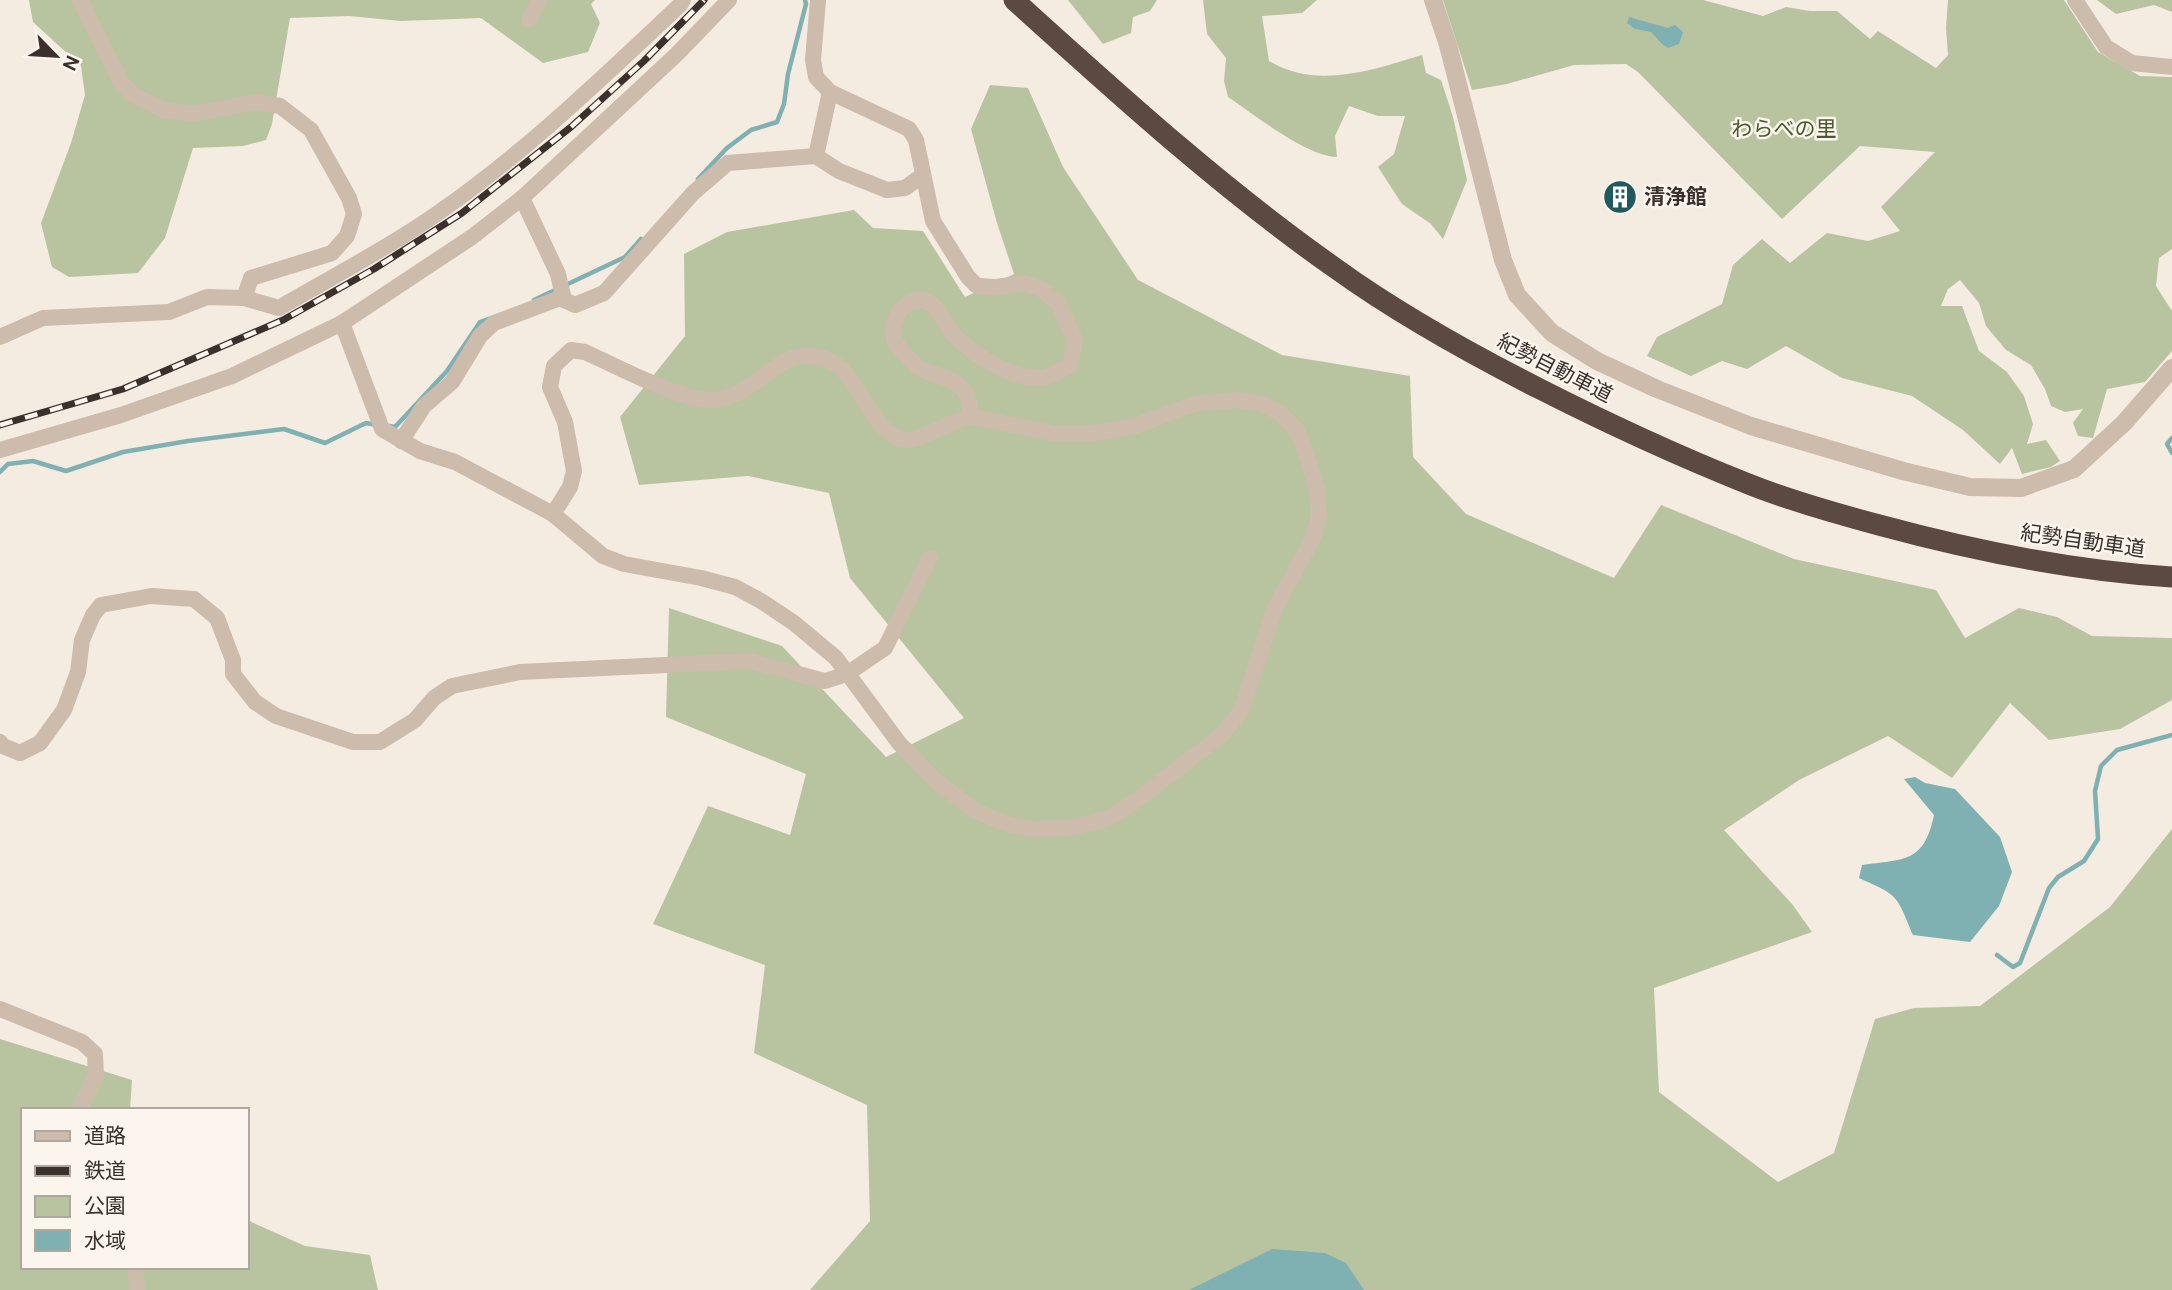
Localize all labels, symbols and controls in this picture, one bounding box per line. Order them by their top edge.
north arrow [21,21,91,91]
text: N [57,51,85,75]
park label: わらべの里 [1732,115,1837,143]
building icon: 清浄館 [1601,178,1639,216]
place label: 清浄館 [1644,183,1707,211]
street label: 紀勢自動車道 [1493,327,1617,409]
street label: 紀勢自動車道 [2019,518,2147,564]
legend [21,1108,248,1269]
text: 道路 [84,1122,126,1150]
text: 鉄道 [84,1157,126,1185]
text: 公園 [84,1192,126,1220]
text: 水域 [84,1227,126,1255]

